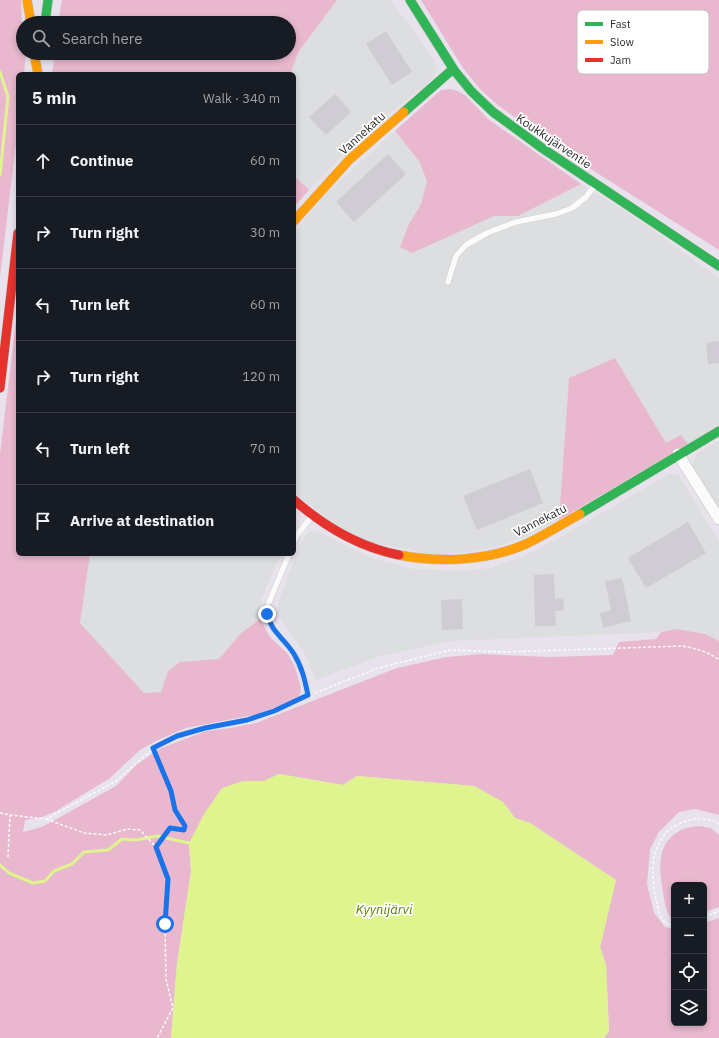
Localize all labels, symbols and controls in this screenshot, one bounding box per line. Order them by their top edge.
legend [577,10,709,74]
search box [16,16,296,60]
text: Fast [610,17,631,31]
icon: search [30,27,52,49]
text: Search here [62,29,142,48]
text: Slow [610,35,634,49]
text: Jam [610,53,631,67]
text: 5 min [32,87,76,109]
text: Walk · 340 m [203,90,280,107]
street label: Vannekatu [336,108,388,158]
street label: Koukkujärventie [514,110,595,172]
icon: ahead [32,150,54,172]
text: Continue [70,151,134,170]
text: 60 m [250,152,280,169]
icon: right [32,222,54,244]
text: Turn right [70,223,139,242]
text: 30 m [250,224,280,241]
icon: left [32,294,54,316]
text: Turn left [70,295,130,314]
text: 60 m [250,296,280,313]
icon: right [32,366,54,388]
text: Turn right [70,367,139,386]
text: 120 m [242,368,280,385]
icon: left [32,438,54,460]
text: Turn left [70,439,130,458]
text: 70 m [250,440,280,457]
street label: Vannekatu [511,500,569,540]
icon: arrive [32,510,54,532]
text: Arrive at destination [70,511,214,530]
route end [258,605,276,623]
map controls [671,882,707,1026]
button: + [671,882,707,918]
water label: Kyynijärvi [356,901,413,918]
route start [156,915,174,933]
button: − [671,918,707,954]
button: locate [671,954,707,990]
button: layers [671,990,707,1026]

